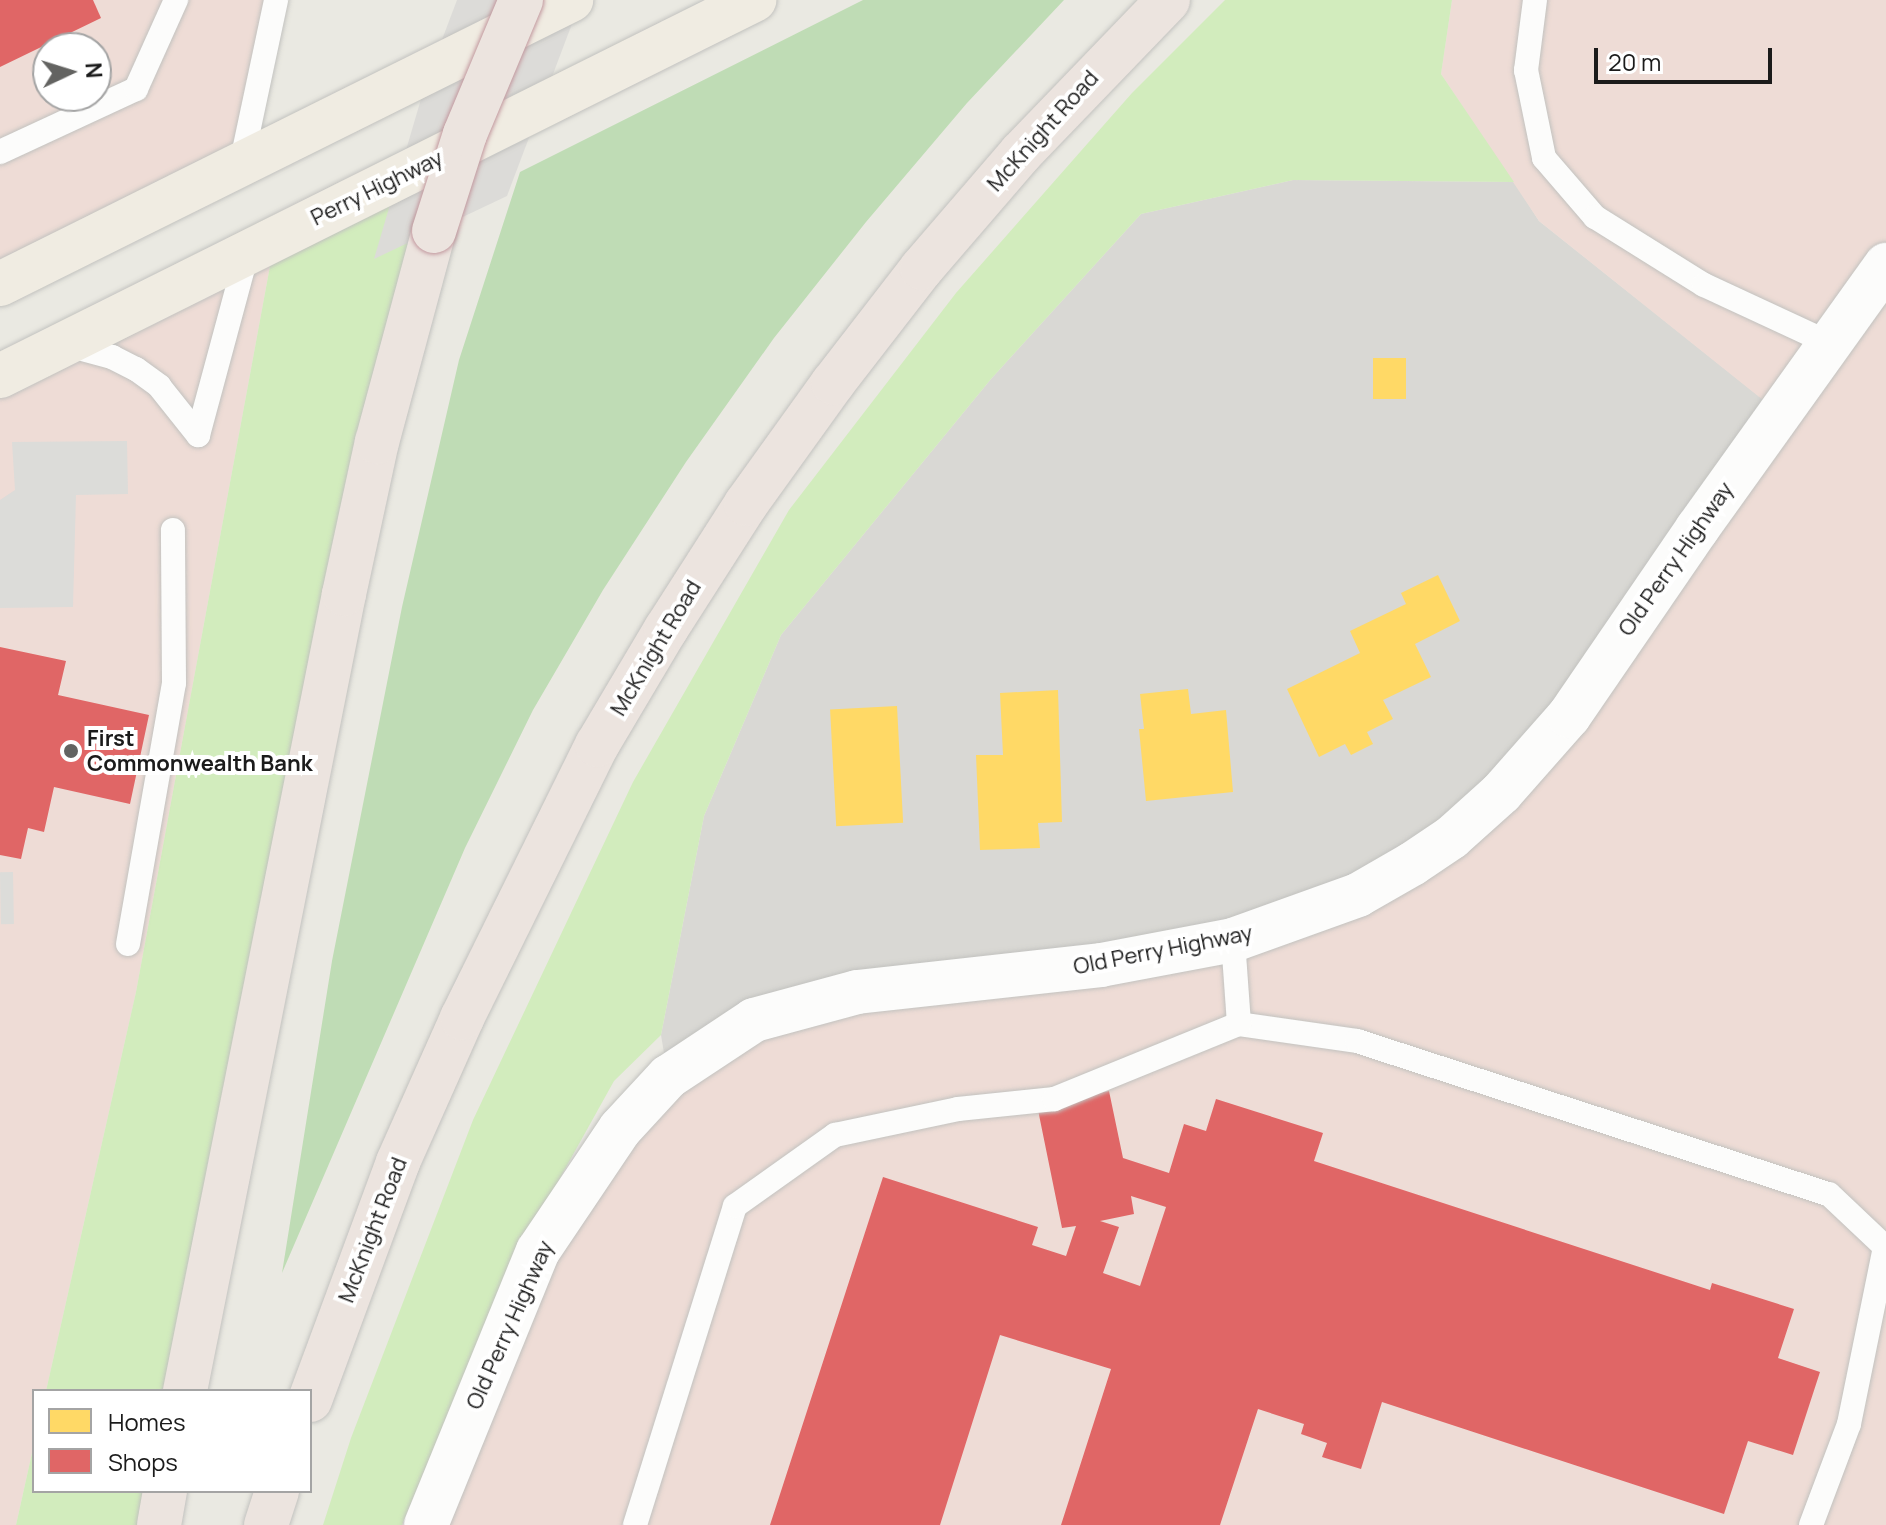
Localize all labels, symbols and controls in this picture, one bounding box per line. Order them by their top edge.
north arrow [32,32,112,112]
scale bar [1598,32,1776,82]
text: 20 m [1608,45,1661,78]
text: N [78,62,109,79]
street label: McKnight Road [982,65,1104,197]
street label: Perry Highway [307,145,447,231]
street label: Old Perry Highway [1613,477,1739,641]
street label: McKnight Road [605,575,707,721]
place label: First Commonwealth Bank [87,725,312,776]
marker: First Commonwealth Bank [62,742,80,760]
street label: Old Perry Highway [1071,920,1255,980]
street label: McKnight Road [333,1154,413,1306]
street label: Old Perry Highway [461,1237,559,1413]
legend [32,1389,312,1493]
text: Homes [108,1405,186,1438]
text: Shops [108,1445,178,1478]

